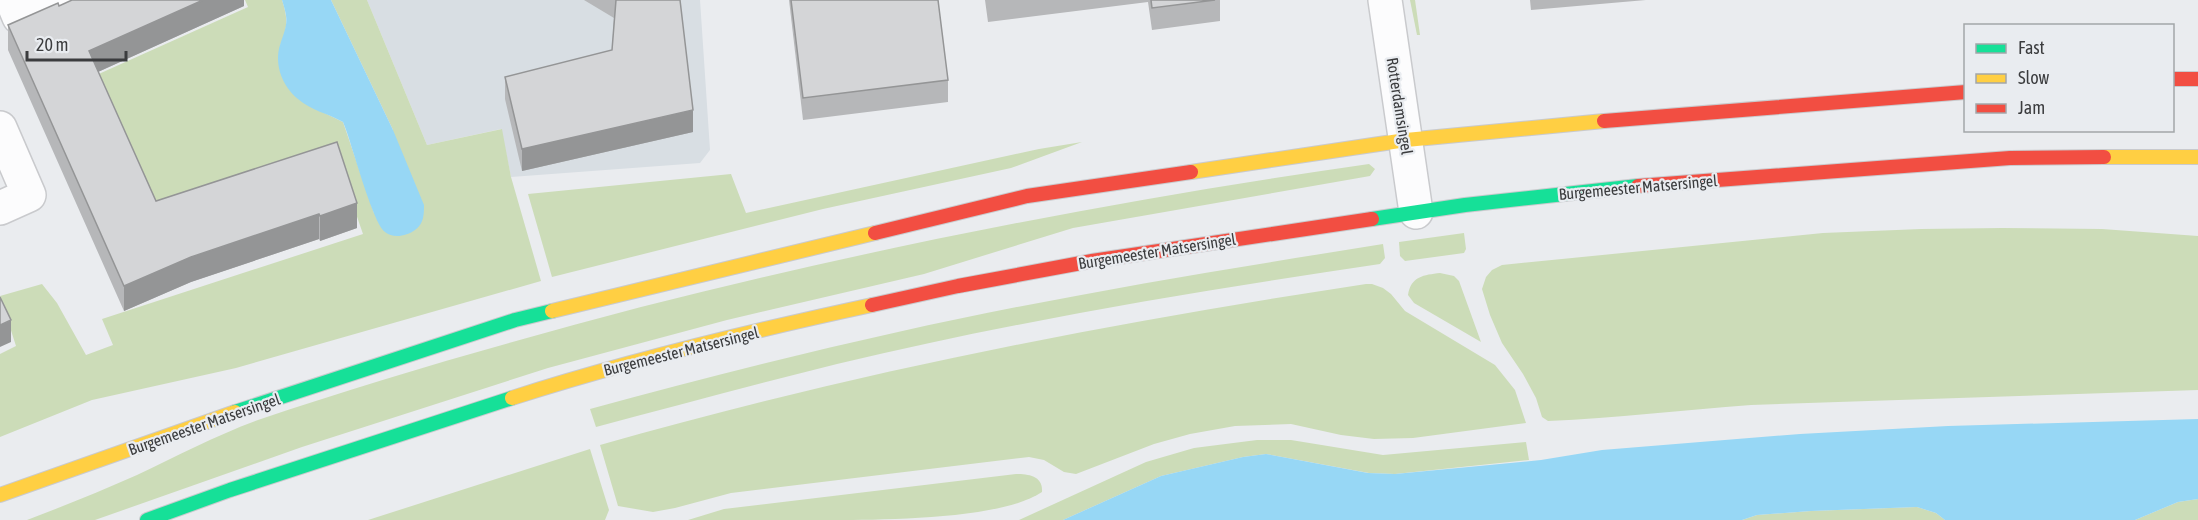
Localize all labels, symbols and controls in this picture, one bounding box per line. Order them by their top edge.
scale bar [27,24,126,62]
legend [1964,24,2174,132]
text: 20 m [36,34,68,55]
text: Fast [2018,37,2045,58]
street label: Rotterdamsingel [1382,56,1417,157]
text: Slow [2018,67,2049,88]
text: Jam [2018,97,2045,118]
street label: Burgemeester Matsersingel [1558,171,1719,204]
street label: Burgemeester Matsersingel [1077,230,1238,273]
street label: Burgemeester Matsersingel [602,323,761,380]
street label: Burgemeester Matsersingel [126,389,283,459]

